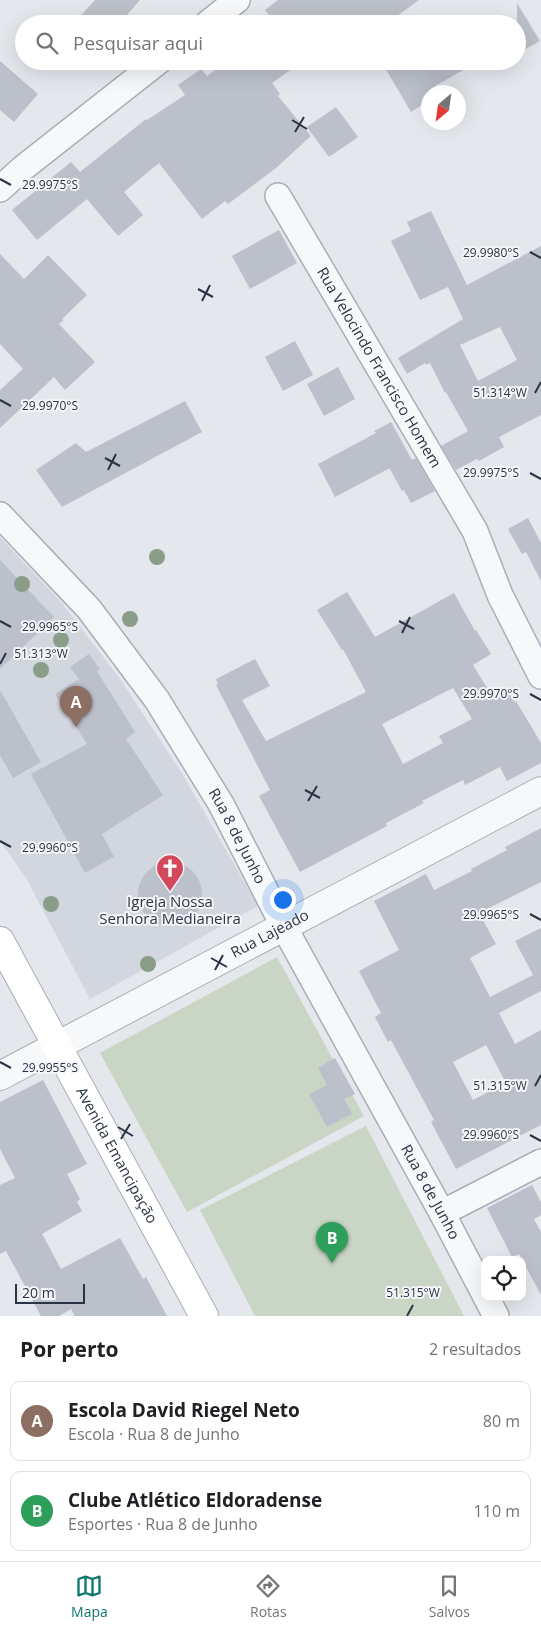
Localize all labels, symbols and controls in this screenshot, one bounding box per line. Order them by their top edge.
search box [15,15,526,70]
icon: search [33,29,61,57]
text: Pesquisar aqui [73,30,203,56]
north arrow [421,85,466,130]
text: 29.9975°S [22,176,78,193]
text: 29.9980°S [463,244,519,261]
street label: Rua Velocindo Francisco Homem [313,263,446,471]
text: 51.314°W [473,384,527,401]
text: 29.9970°S [22,397,78,414]
text: 29.9975°S [463,464,519,481]
text: 29.9965°S [22,618,78,635]
text: 51.313°W [14,645,68,662]
text: 29.9970°S [463,685,519,702]
pin: A [60,686,92,727]
street label: Rua 8 de Junho [204,784,271,887]
text: 29.9960°S [22,839,78,856]
church icon: Igreja Nossa Senhora Medianeira [155,853,185,892]
your location [270,887,296,913]
place label: Igreja Nossa Senhora Medianeira [99,891,241,928]
street label: Rua Lajeado [227,904,312,962]
text: 29.9965°S [463,906,519,923]
text: 29.9955°S [22,1059,78,1076]
text: 51.315°W [473,1077,527,1094]
street label: Avenida Emancipação [72,1083,163,1227]
text: 29.9960°S [463,1126,519,1143]
street label: Rua 8 de Junho [397,1140,465,1243]
pin: B [316,1222,348,1263]
map controls [481,1256,526,1301]
button: locate [481,1256,526,1301]
scale bar [15,1281,85,1304]
text: 20 m [22,1283,55,1302]
text: 51.315°W [386,1284,440,1301]
text: Por perto [20,1335,119,1363]
text: 2 resultados [429,1338,521,1360]
text: Escola David Riegel Neto [68,1397,300,1423]
text: A [31,1410,43,1432]
text: 80 m [483,1410,520,1432]
text: Escola · Rua 8 de Junho [68,1423,240,1445]
text: Clube Atlético Eldoradense [68,1487,322,1513]
text: B [32,1500,42,1522]
text: 110 m [474,1500,520,1522]
text: Esportes · Rua 8 de Junho [68,1513,258,1535]
tab: Mapa [71,1572,108,1621]
tab: Rotas [250,1572,287,1621]
tab: Salvos [429,1572,470,1621]

